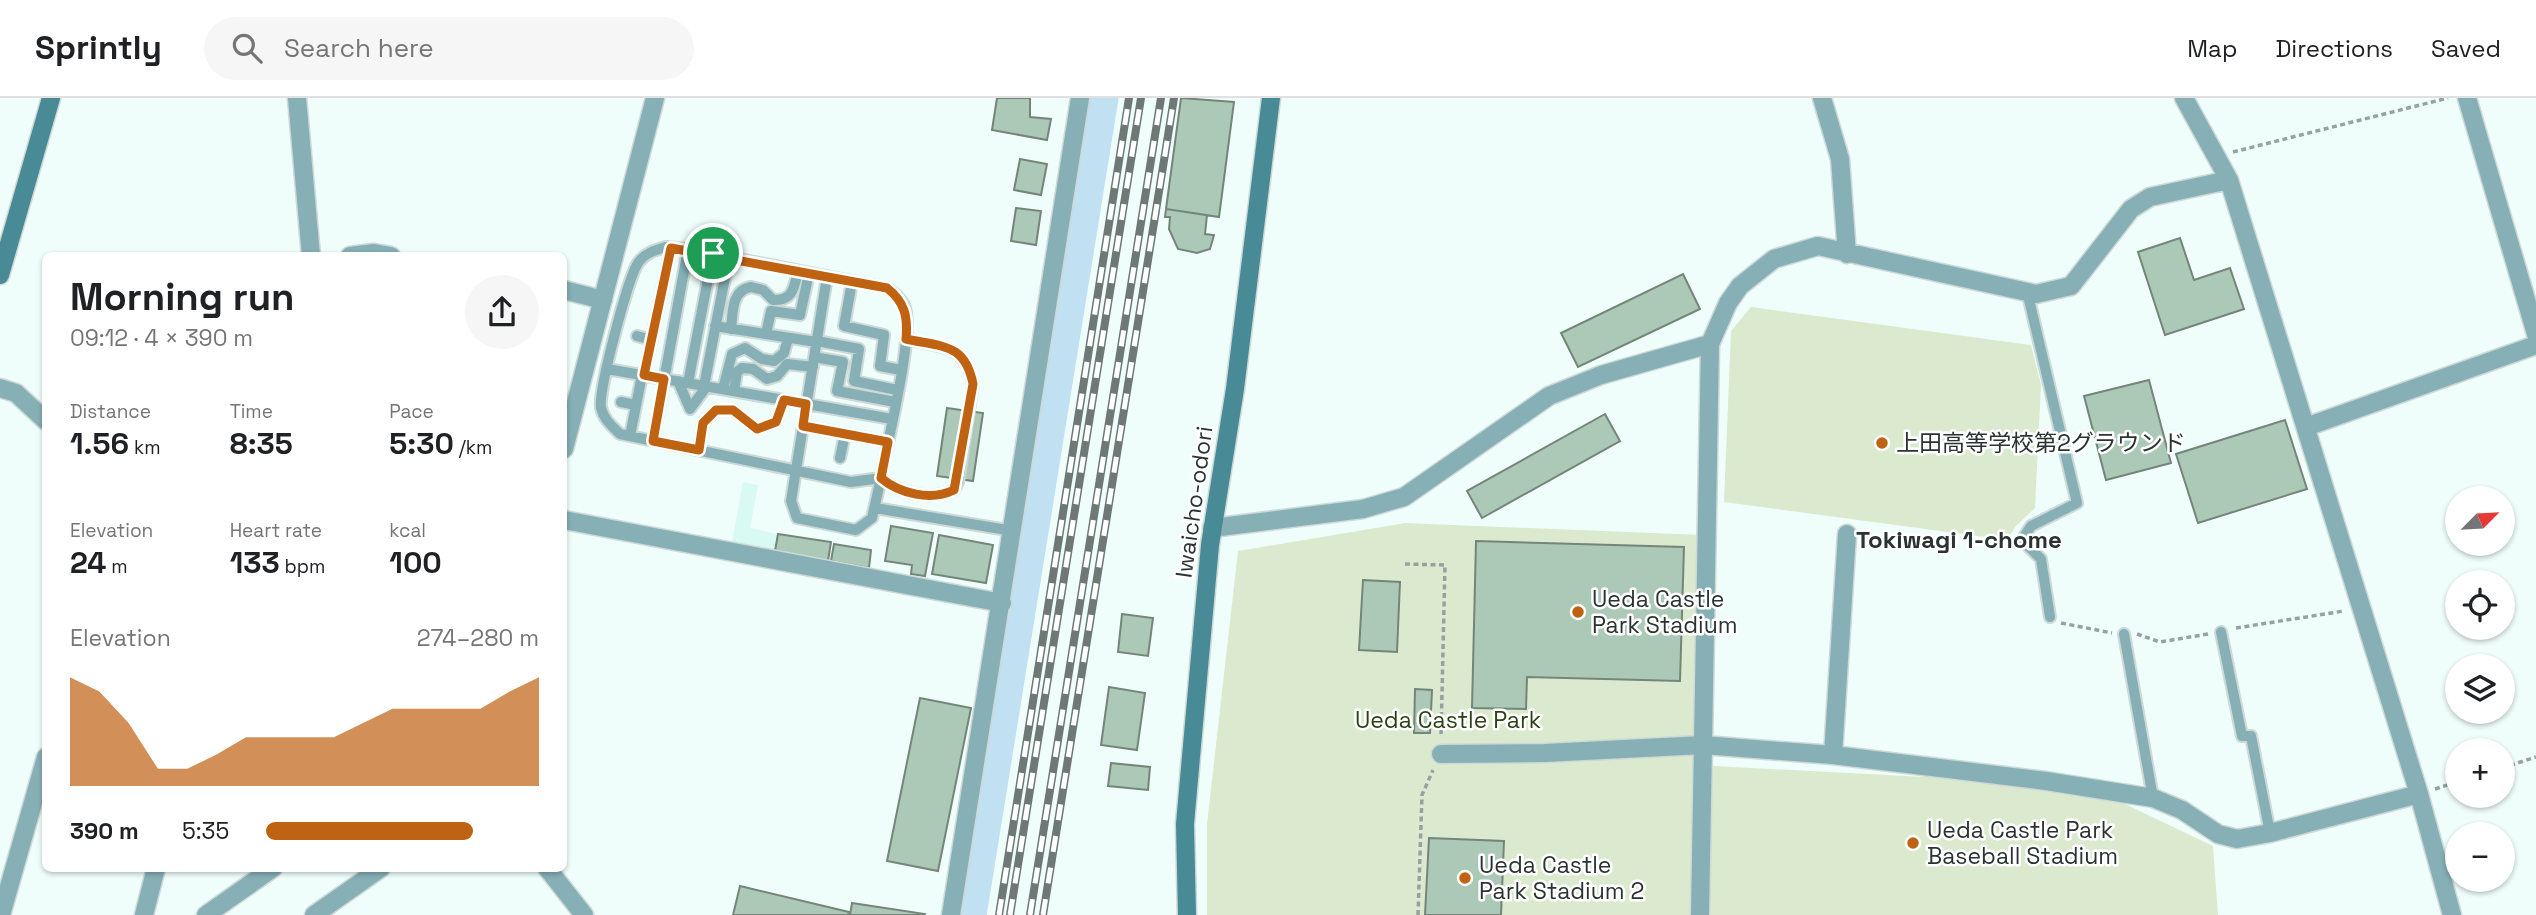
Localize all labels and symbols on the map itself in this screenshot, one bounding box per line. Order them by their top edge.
pin [683,223,743,283]
street label: Iwaicho-odori [1169,424,1219,580]
place label: 上田高等学校第2グラウンド [1896,428,2186,458]
marker: 上田高等学校第2グラウンド [1874,435,1890,451]
north arrow [2445,486,2515,556]
district label: Tokiwagi 1-chome [1856,524,2062,555]
place label: Ueda Castle Park Stadium [1592,584,1738,640]
marker: Ueda Castle Park Stadium [1570,604,1586,620]
park label: Ueda Castle Park [1355,705,1541,735]
place label: Ueda Castle Park Baseball Stadium [1927,815,2118,871]
marker: Ueda Castle Park Baseball Stadium [1905,835,1921,851]
place label: Ueda Castle Park Stadium 2 [1479,850,1644,906]
marker: Ueda Castle Park Stadium 2 [1457,870,1473,886]

